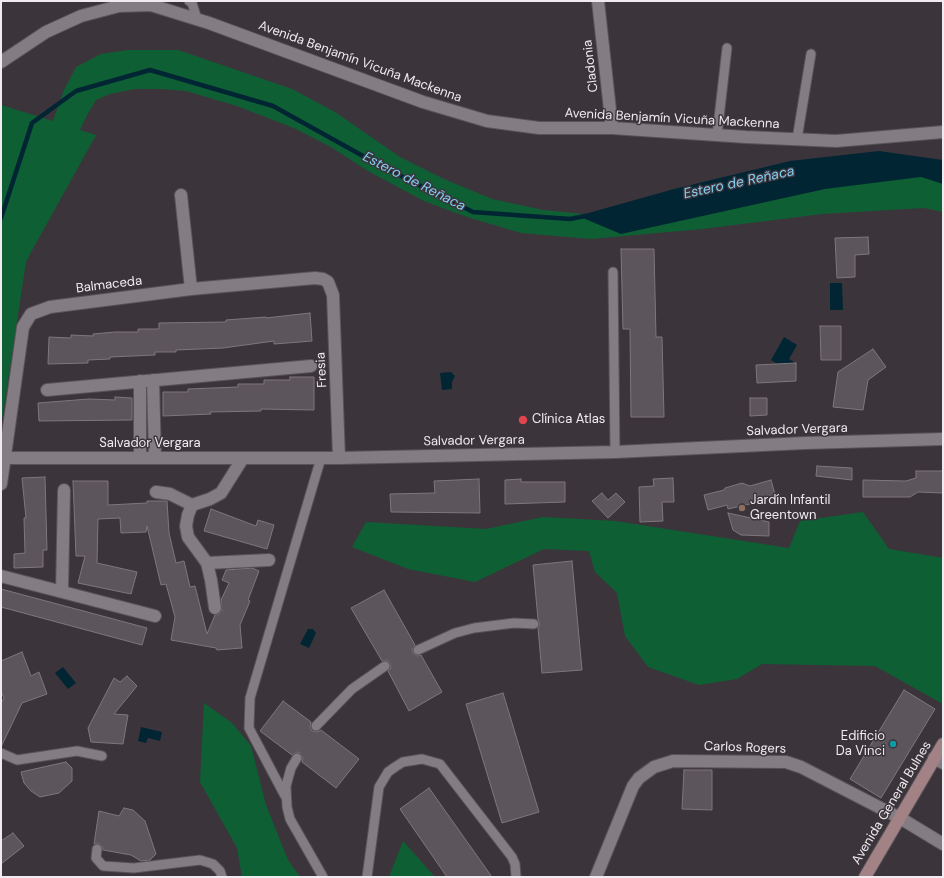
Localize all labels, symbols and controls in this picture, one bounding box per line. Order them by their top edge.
street label: Avenida Benjamín Vicuña Mackenna [256,18,464,106]
street label: Cladonia [580,39,602,93]
street label: Avenida Benjamín Vicuña Mackenna [564,106,780,132]
water label: Estero de Reñaca [360,149,468,215]
water label: Estero de Reñaca [682,163,796,203]
street label: Balmaceda [75,273,143,297]
street label: Fresia [313,352,331,388]
place label: Clínica Atlas [532,412,605,428]
marker: Clínica Atlas [517,414,529,426]
street label: Salvador Vergara [746,420,848,440]
street label: Salvador Vergara [423,432,525,450]
street label: Salvador Vergara [99,436,201,452]
place label: Jardín Infantil Greentown [750,493,830,524]
marker: Jardín Infantil Greentown [737,503,747,513]
place label: Edificio Da Vinci [836,729,885,760]
street label: Carlos Rogers [704,739,786,757]
street label: Avenida General Bulnes [849,739,935,867]
marker: Edificio Da Vinci [888,739,898,749]

